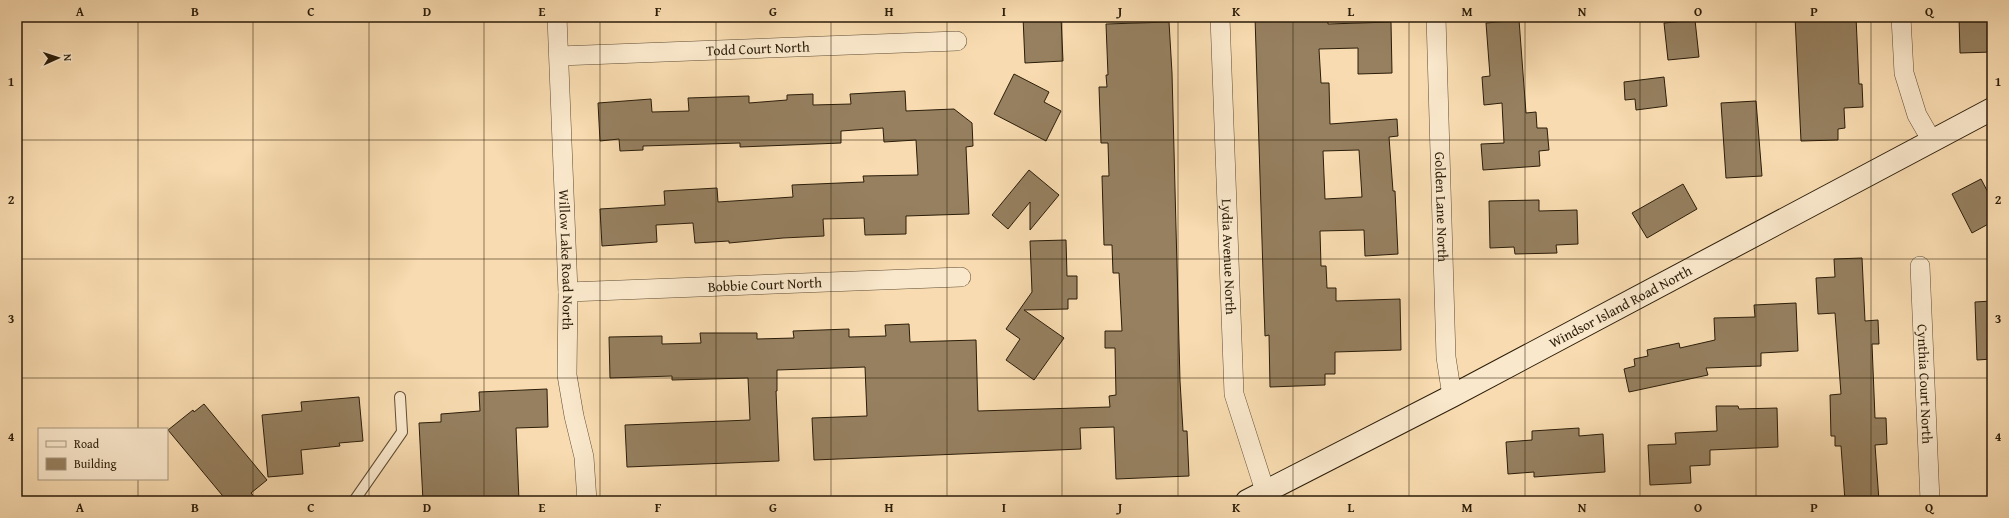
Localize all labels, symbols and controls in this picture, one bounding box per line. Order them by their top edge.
text: A [76,2,85,21]
text: B [191,2,199,21]
text: C [307,2,315,21]
text: D [423,2,431,21]
text: E [539,2,546,21]
text: F [655,2,662,21]
text: G [769,2,777,21]
text: H [884,2,894,21]
text: I [1002,2,1006,21]
text: J [1116,2,1123,21]
text: K [1232,2,1241,21]
text: L [1348,2,1355,21]
text: M [1461,2,1473,21]
text: N [1578,2,1587,21]
text: O [1694,2,1702,21]
text: P [1810,2,1818,21]
text: Q [1925,2,1935,21]
street label: Todd Court North [706,37,810,60]
north arrow [38,38,78,78]
text: N [60,53,76,62]
text: 1 [8,72,14,91]
text: 1 [1995,72,2001,91]
street label: Golden Lane North [1430,151,1453,262]
street label: Willow Lake Road North [554,189,578,331]
text: 2 [8,190,15,209]
text: 2 [1995,190,2002,209]
street label: Lydia Avenue North [1217,198,1241,315]
street label: Windsor Island Road North [1545,260,1695,353]
street label: Bobbie Court North [707,272,822,297]
text: 3 [8,309,14,328]
text: 3 [1995,309,2001,328]
street label: Cynthia Court North [1912,323,1938,444]
text: 4 [8,427,15,446]
text: 4 [1995,427,2002,446]
legend [38,428,168,480]
text: Road [74,435,100,452]
text: Building [74,455,117,472]
text: A [76,498,85,517]
text: B [191,498,199,517]
text: C [307,498,315,517]
text: D [423,498,431,517]
text: E [539,498,546,517]
text: F [655,498,662,517]
text: G [769,498,777,517]
text: H [884,498,894,517]
text: I [1002,498,1006,517]
text: J [1116,498,1123,517]
text: K [1232,498,1241,517]
text: L [1348,498,1355,517]
text: M [1461,498,1473,517]
text: N [1578,498,1587,517]
text: O [1694,498,1702,517]
text: P [1810,498,1818,517]
text: Q [1925,498,1935,517]

